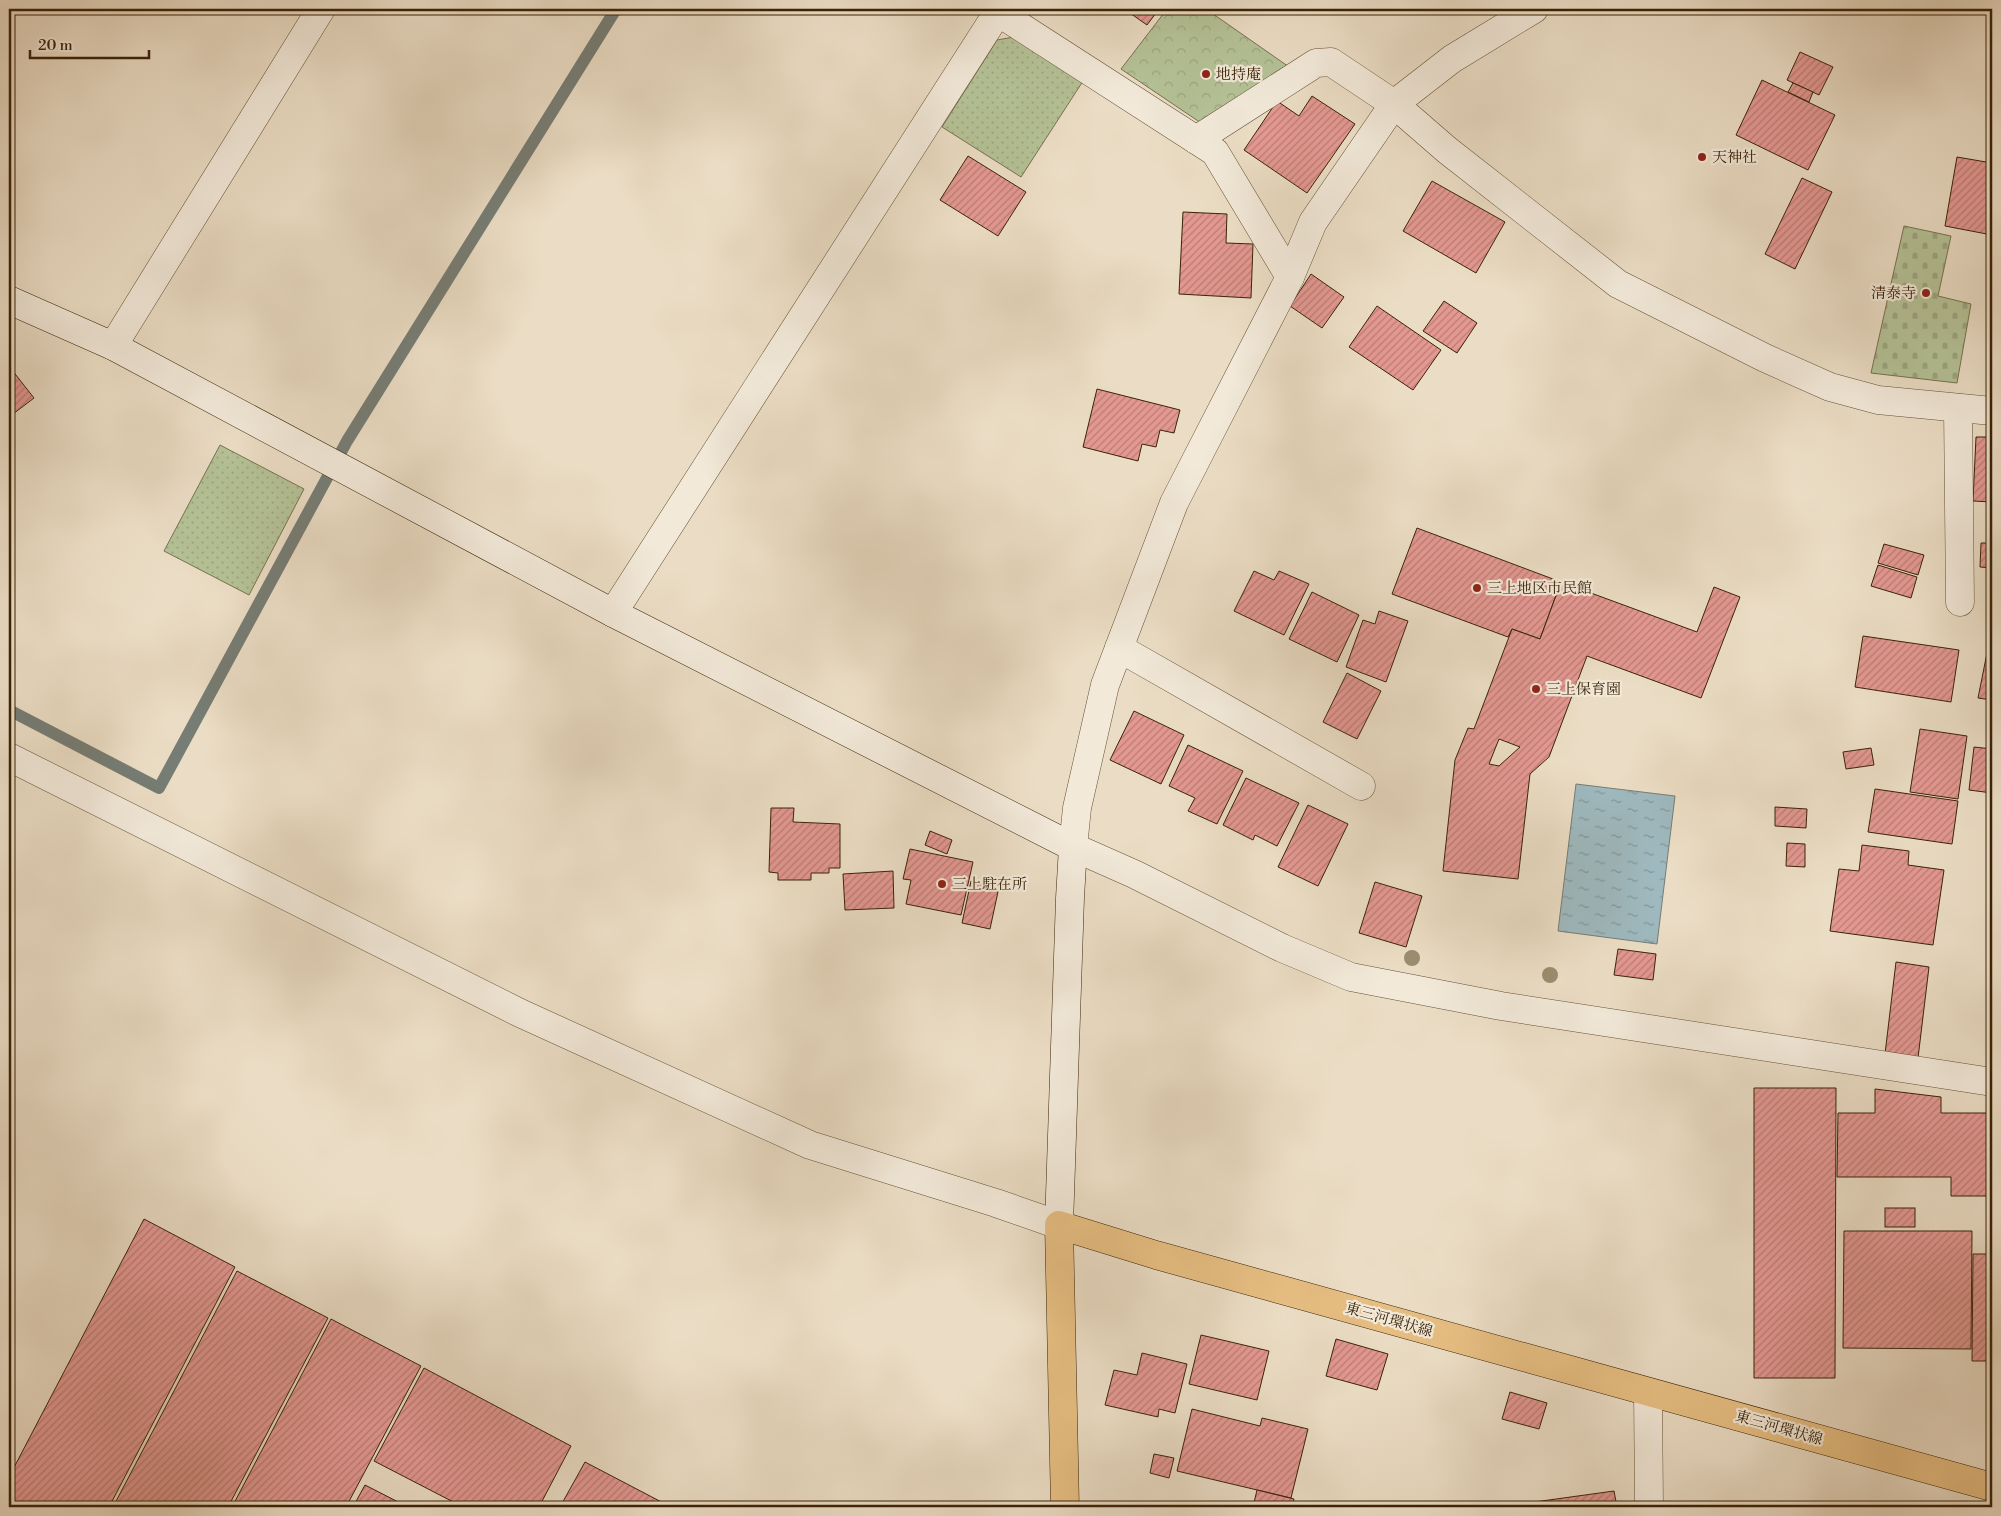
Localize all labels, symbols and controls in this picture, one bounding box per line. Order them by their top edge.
scale bar [30,28,149,60]
text: 20 m [38,36,73,55]
place label: 地持庵 [1216,65,1261,84]
marker: 地持庵 [1200,68,1212,80]
place label: 天神社 [1712,148,1757,167]
marker: 天神社 [1696,151,1708,163]
place label: 清泰寺 [1871,284,1916,303]
marker: 清泰寺 [1920,287,1932,299]
place label: 三上地区市民館 [1487,579,1592,598]
marker: 三上地区市民館 [1471,582,1483,594]
place label: 三上保育園 [1546,680,1621,699]
marker: 三上保育園 [1530,683,1542,695]
place label: 三上駐在所 [952,875,1027,894]
marker: 三上駐在所 [936,878,948,890]
street label: 東三河環状線 [1343,1298,1435,1342]
street label: 東三河環状線 [1733,1406,1825,1450]

